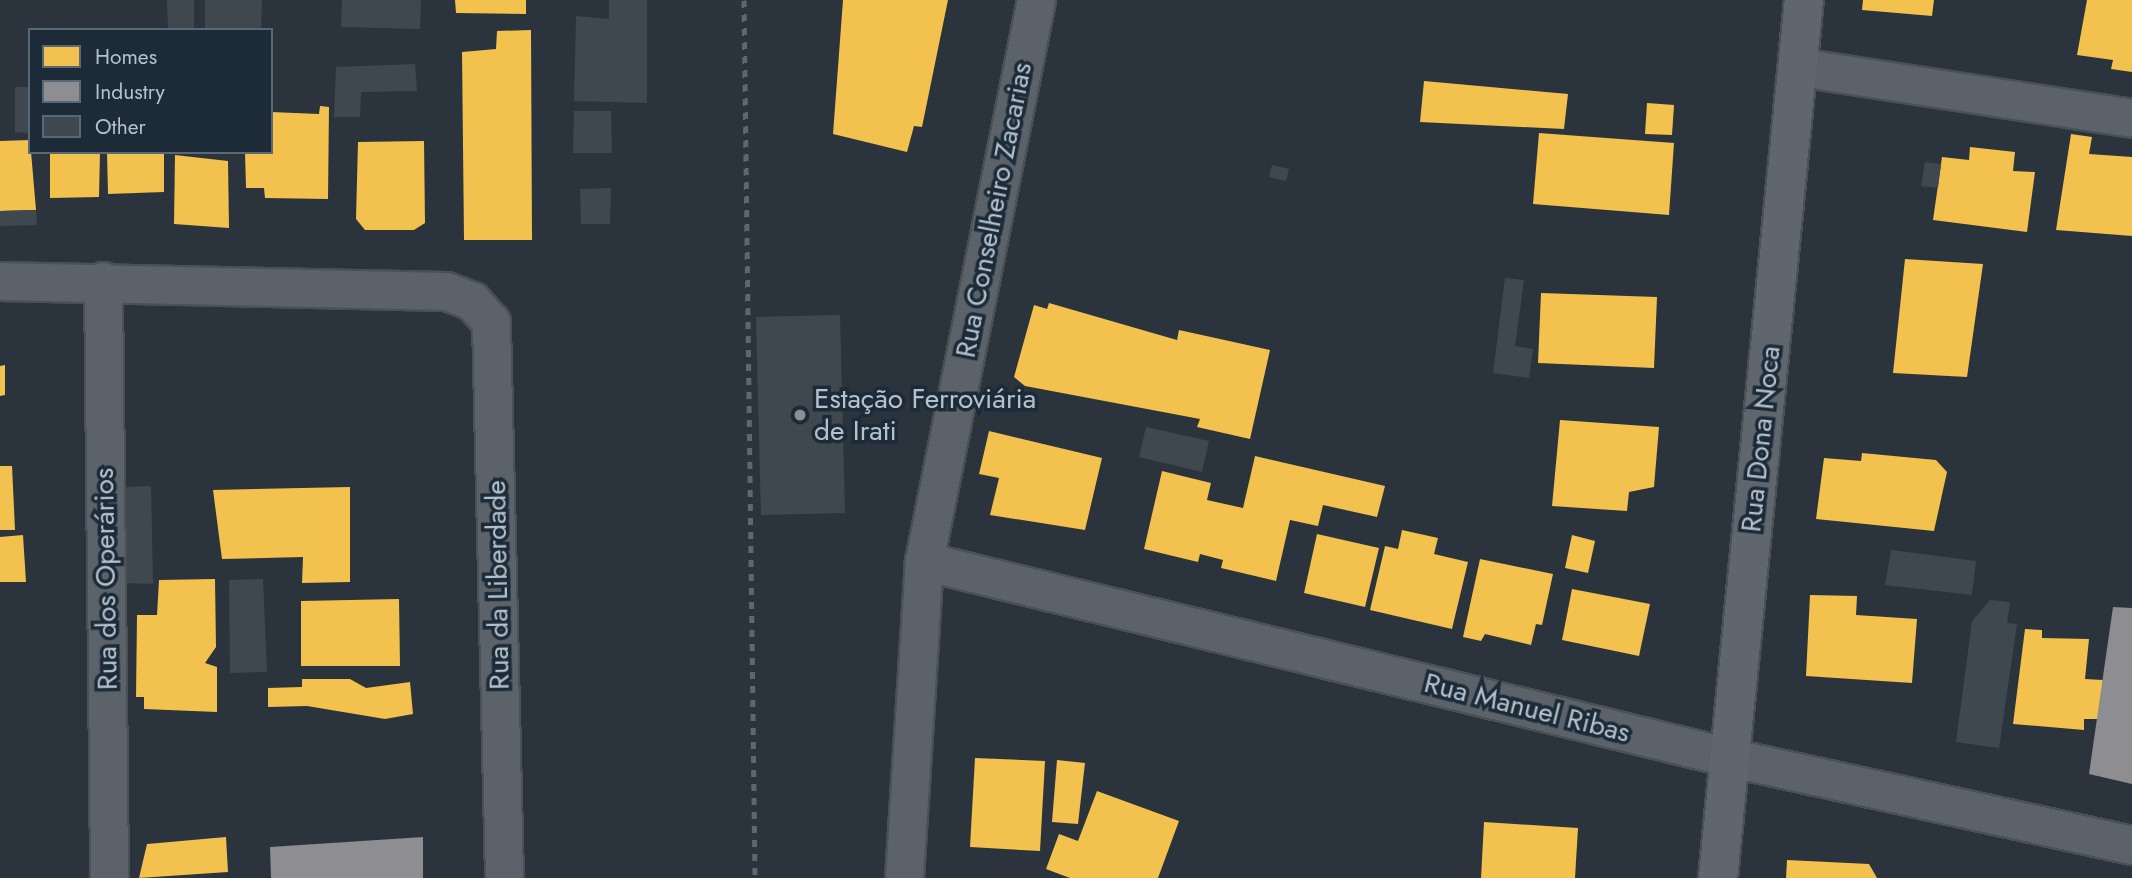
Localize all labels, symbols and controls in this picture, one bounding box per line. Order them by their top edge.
legend [28,28,273,154]
text: Homes [95,42,157,72]
street label: Rua Conselheiro Zacarias [949,60,1039,360]
text: Industry [95,77,165,107]
text: Other [95,112,146,142]
street label: Rua Dona Noca [1735,344,1787,534]
place label: Estação Ferroviária de Irati [814,382,1036,448]
marker: Estação Ferroviária de Irati [792,407,808,423]
street label: Rua dos Operários [87,468,125,690]
street label: Rua da Liberdade [479,480,517,690]
street label: Rua Manuel Ribas [1421,666,1633,750]

